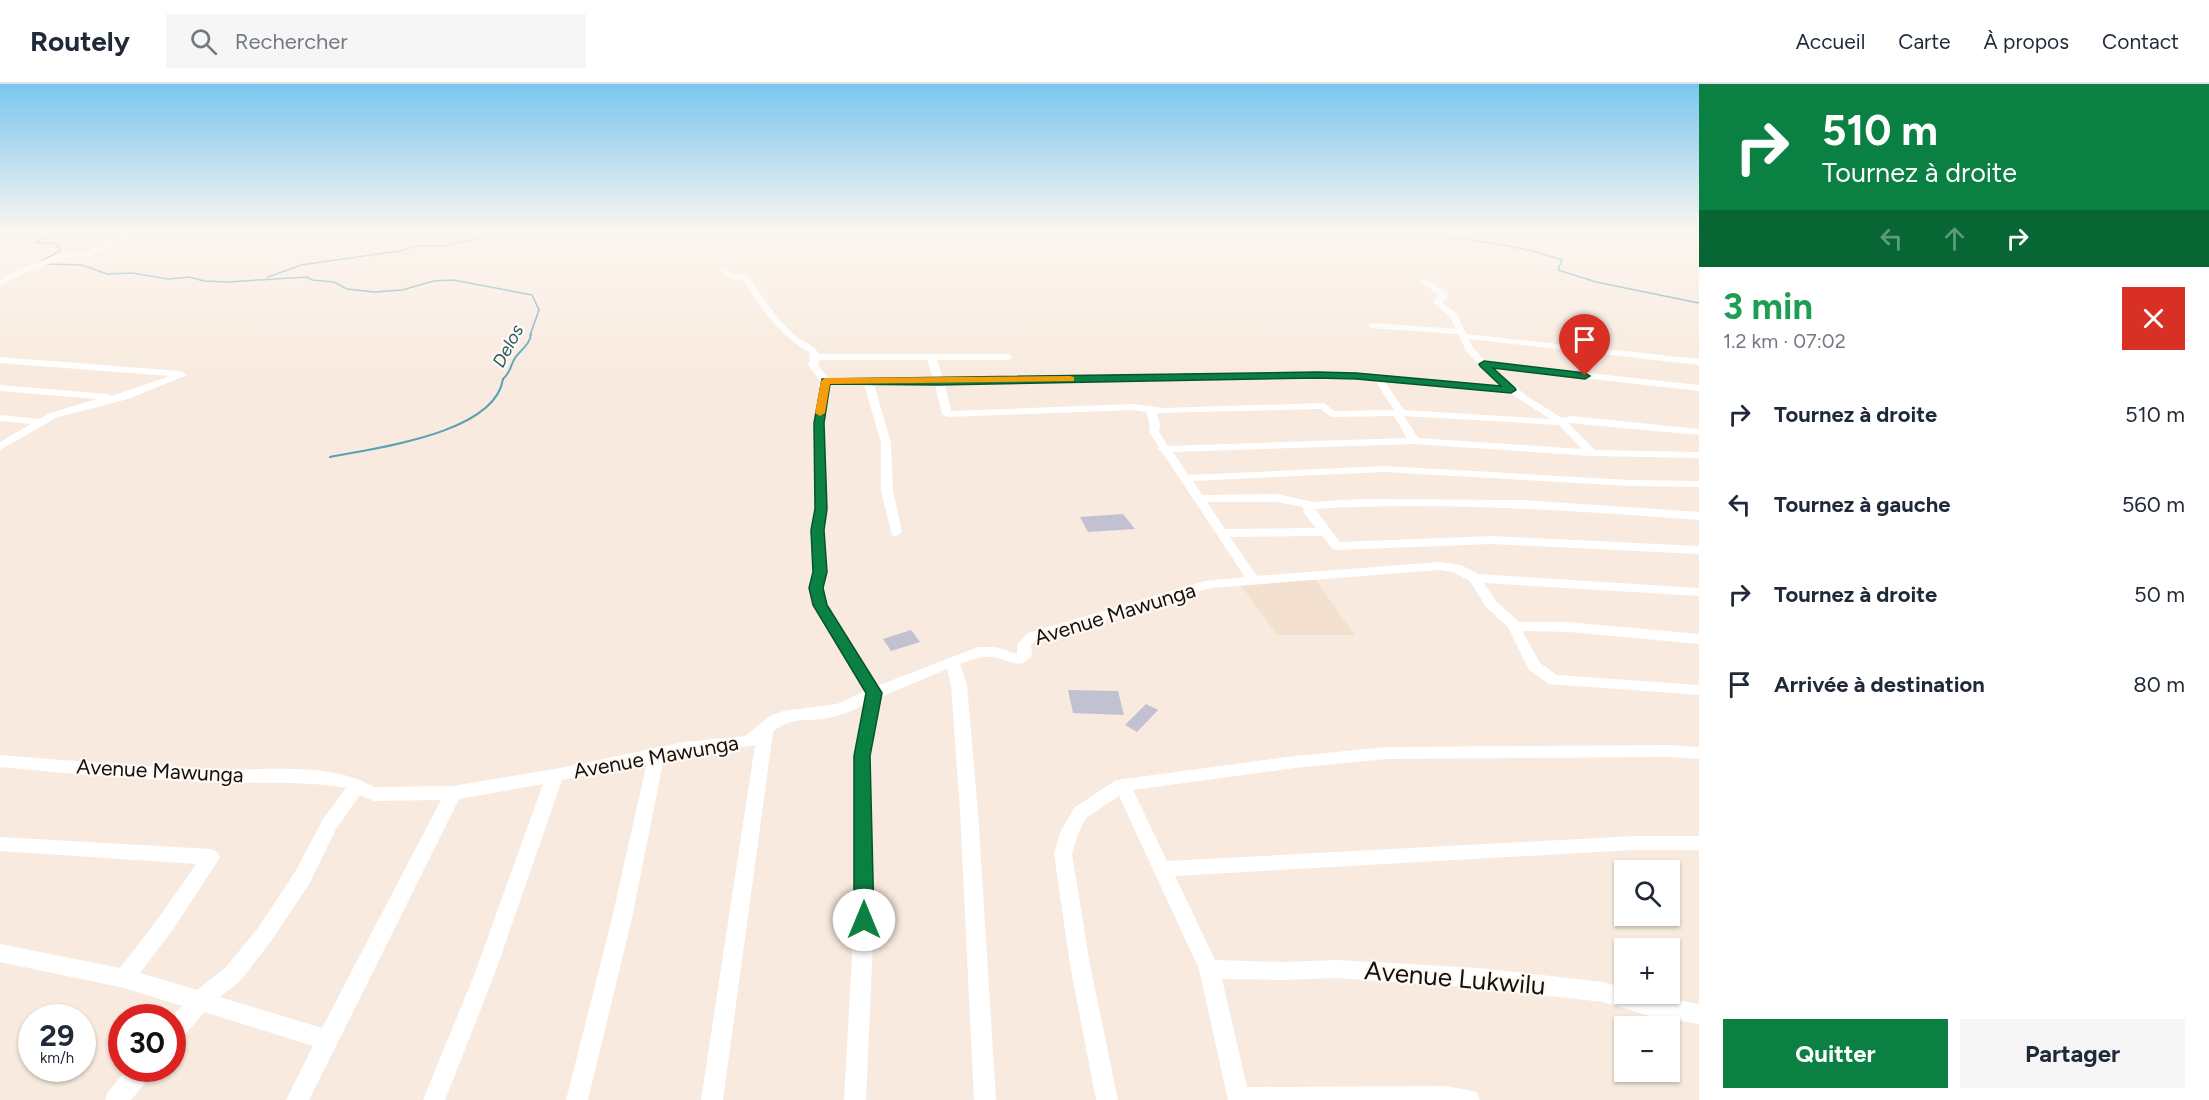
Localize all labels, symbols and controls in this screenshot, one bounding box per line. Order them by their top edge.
search box [166,14,586,68]
text: Routely [30,24,130,58]
icon: search [187,25,220,58]
text: Rechercher [235,28,348,55]
text: Accueil [1796,29,1865,54]
text: Carte [1898,29,1951,54]
text: À propos [1984,29,2069,54]
text: Contact [2102,29,2179,54]
text: 510 m [1822,105,1938,156]
icon: right [1723,108,1801,186]
text: Tournez à droite [1822,156,2017,189]
icon: left [1875,222,1908,255]
icon: ahead [1938,222,1971,255]
icon: right [2001,222,2034,255]
text: 3 min [1723,285,1813,328]
button: close [2122,287,2185,350]
pin [1559,314,1610,376]
water label: Delos [488,320,529,371]
icon: arrive [1568,323,1601,356]
text: 1.2 km · 07:02 [1723,329,1846,353]
icon: right [1723,398,1756,431]
text: Tournez à droite [1774,401,1937,428]
text: 510 m [2125,401,2185,428]
icon: left [1723,488,1756,521]
text: Tournez à gauche [1774,491,1950,518]
text: 560 m [2122,491,2185,518]
street label: Avenue Mawunga [1031,577,1199,650]
icon: right [1723,578,1756,611]
text: Tournez à droite [1774,581,1937,608]
text: 50 m [2134,581,2185,608]
icon: arrive [1723,668,1756,701]
text: Arrivée à destination [1774,671,1985,698]
text: 80 m [2133,671,2185,698]
street label: Avenue Mawunga [571,730,741,783]
street label: Avenue Mawunga [76,754,244,787]
map controls [1614,860,1680,1082]
button: search [1614,860,1680,926]
position arrow [832,888,896,952]
button: + [1614,938,1680,1004]
street label: Avenue Lukwilu [1363,954,1547,1002]
speed limit sign: 30 [108,1004,186,1082]
button: − [1614,1016,1680,1082]
text: 29 [40,1017,74,1054]
button: Quitter [1723,1019,1948,1088]
button: Partager [1960,1019,2185,1088]
text: km/h [40,1049,74,1067]

